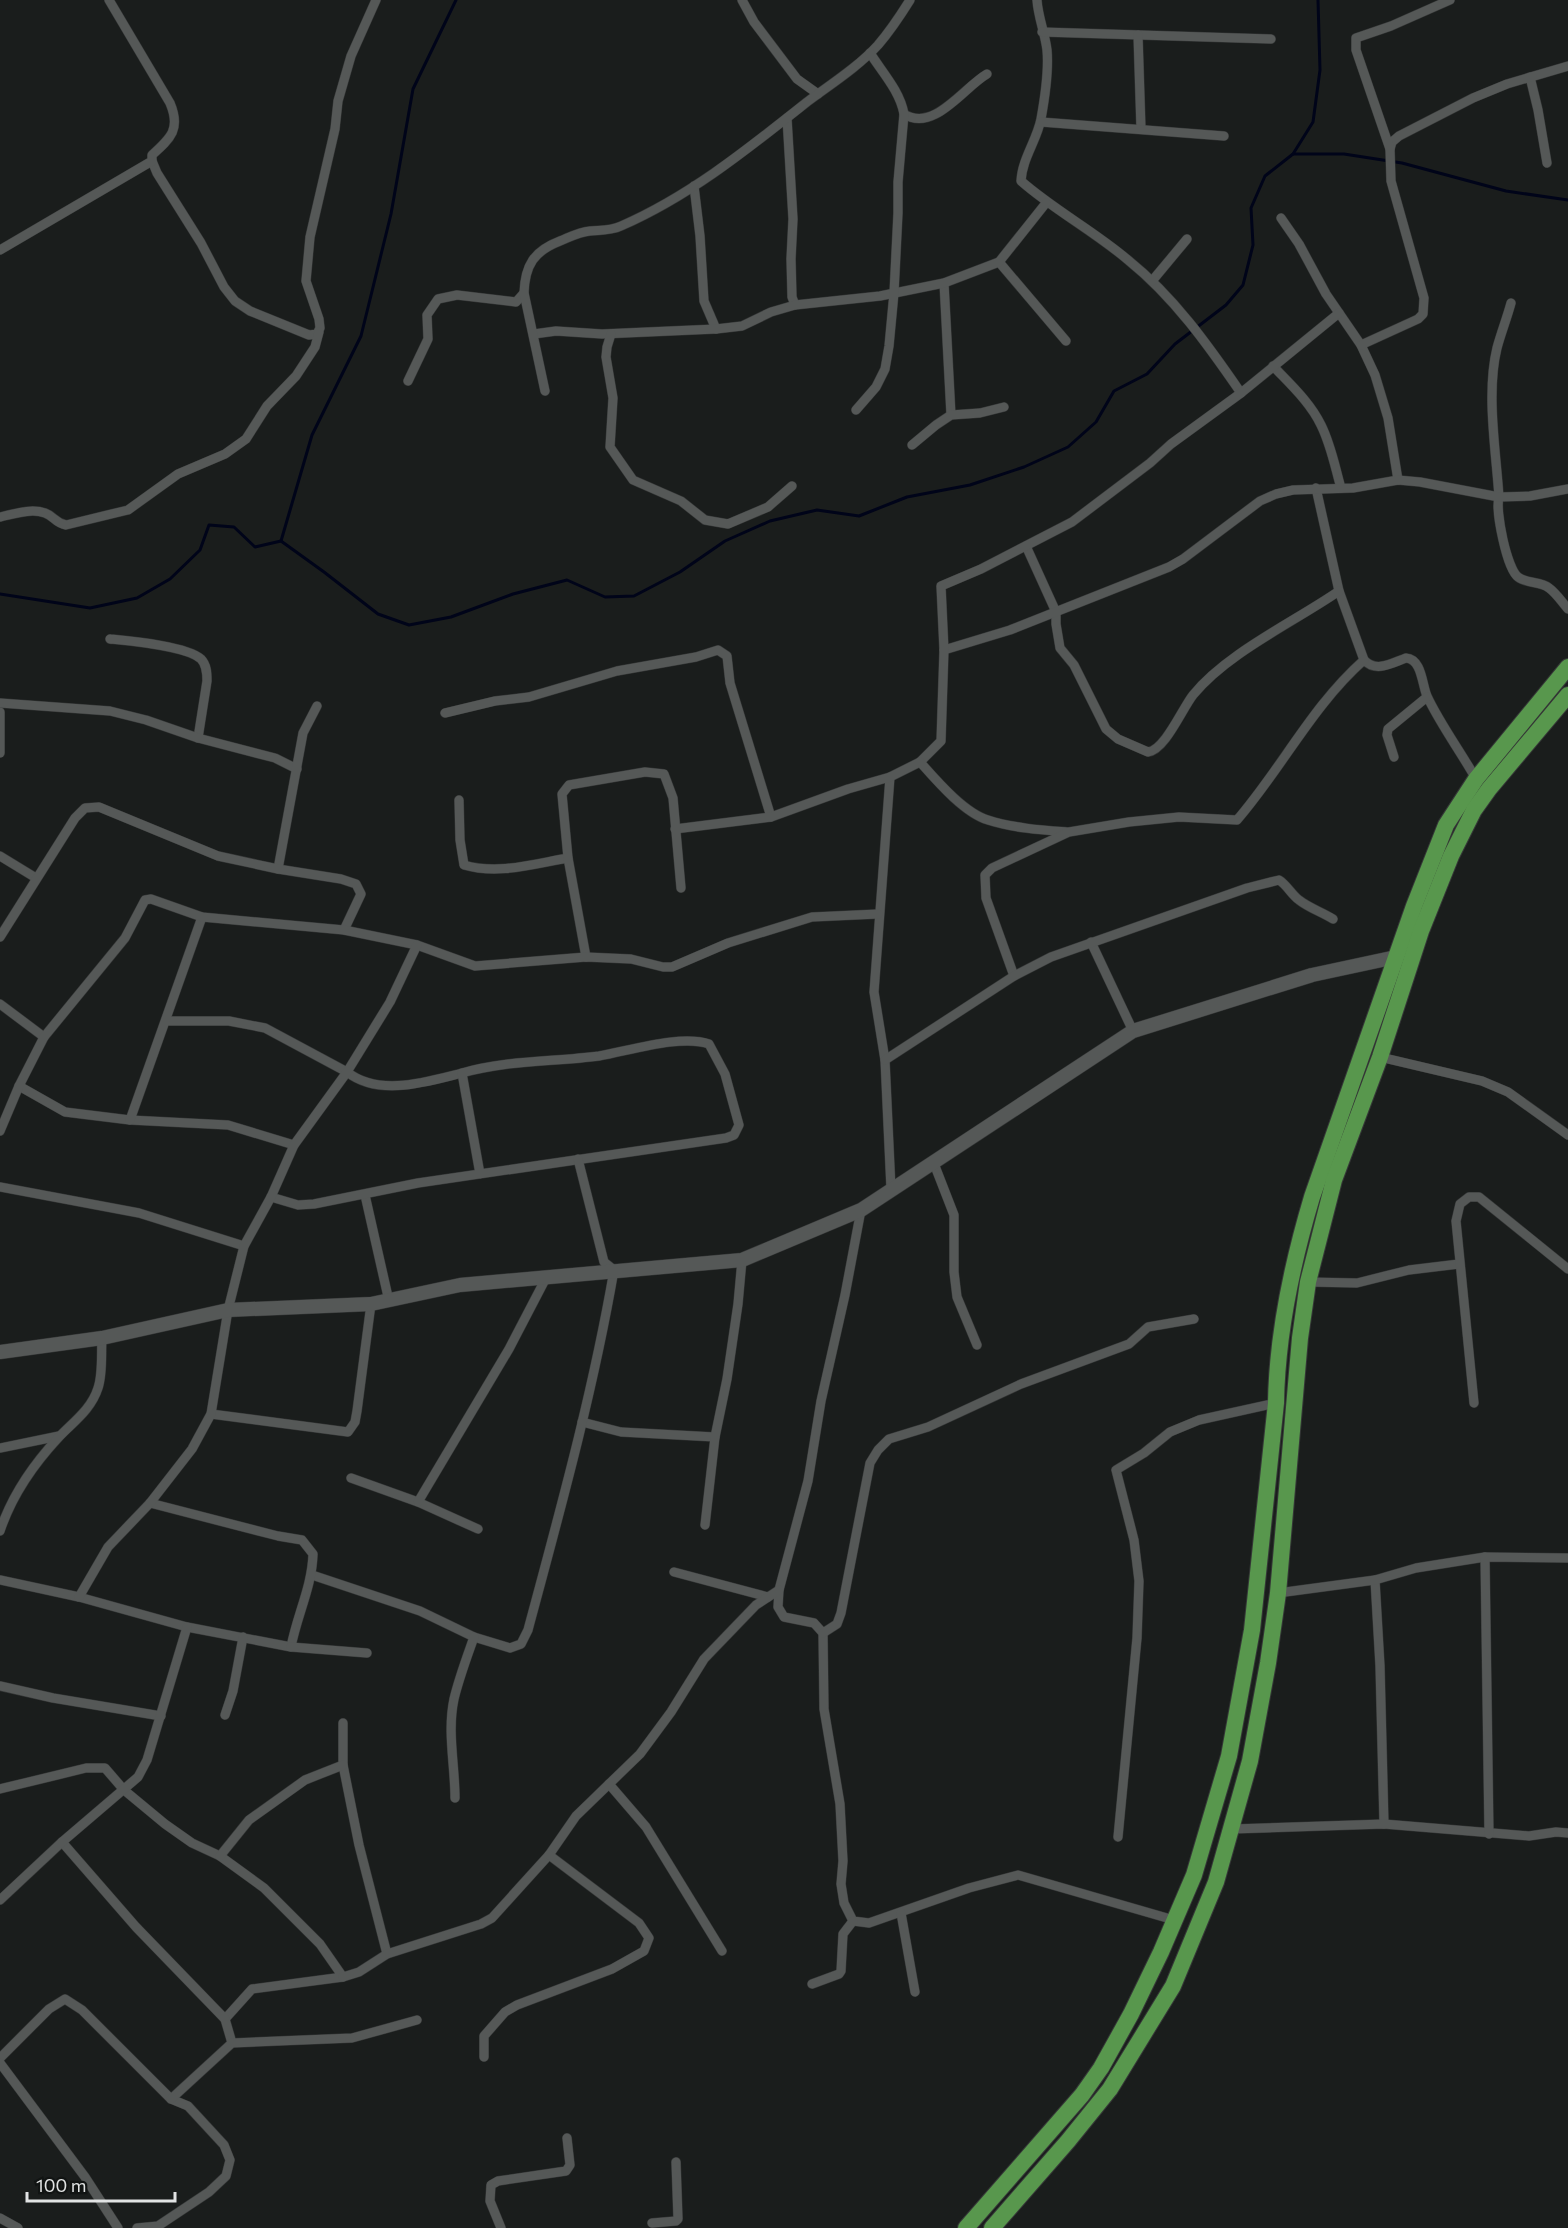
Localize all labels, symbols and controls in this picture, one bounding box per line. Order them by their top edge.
scale bar [27,2165,176,2203]
text: 100 m [36,2174,86,2196]

